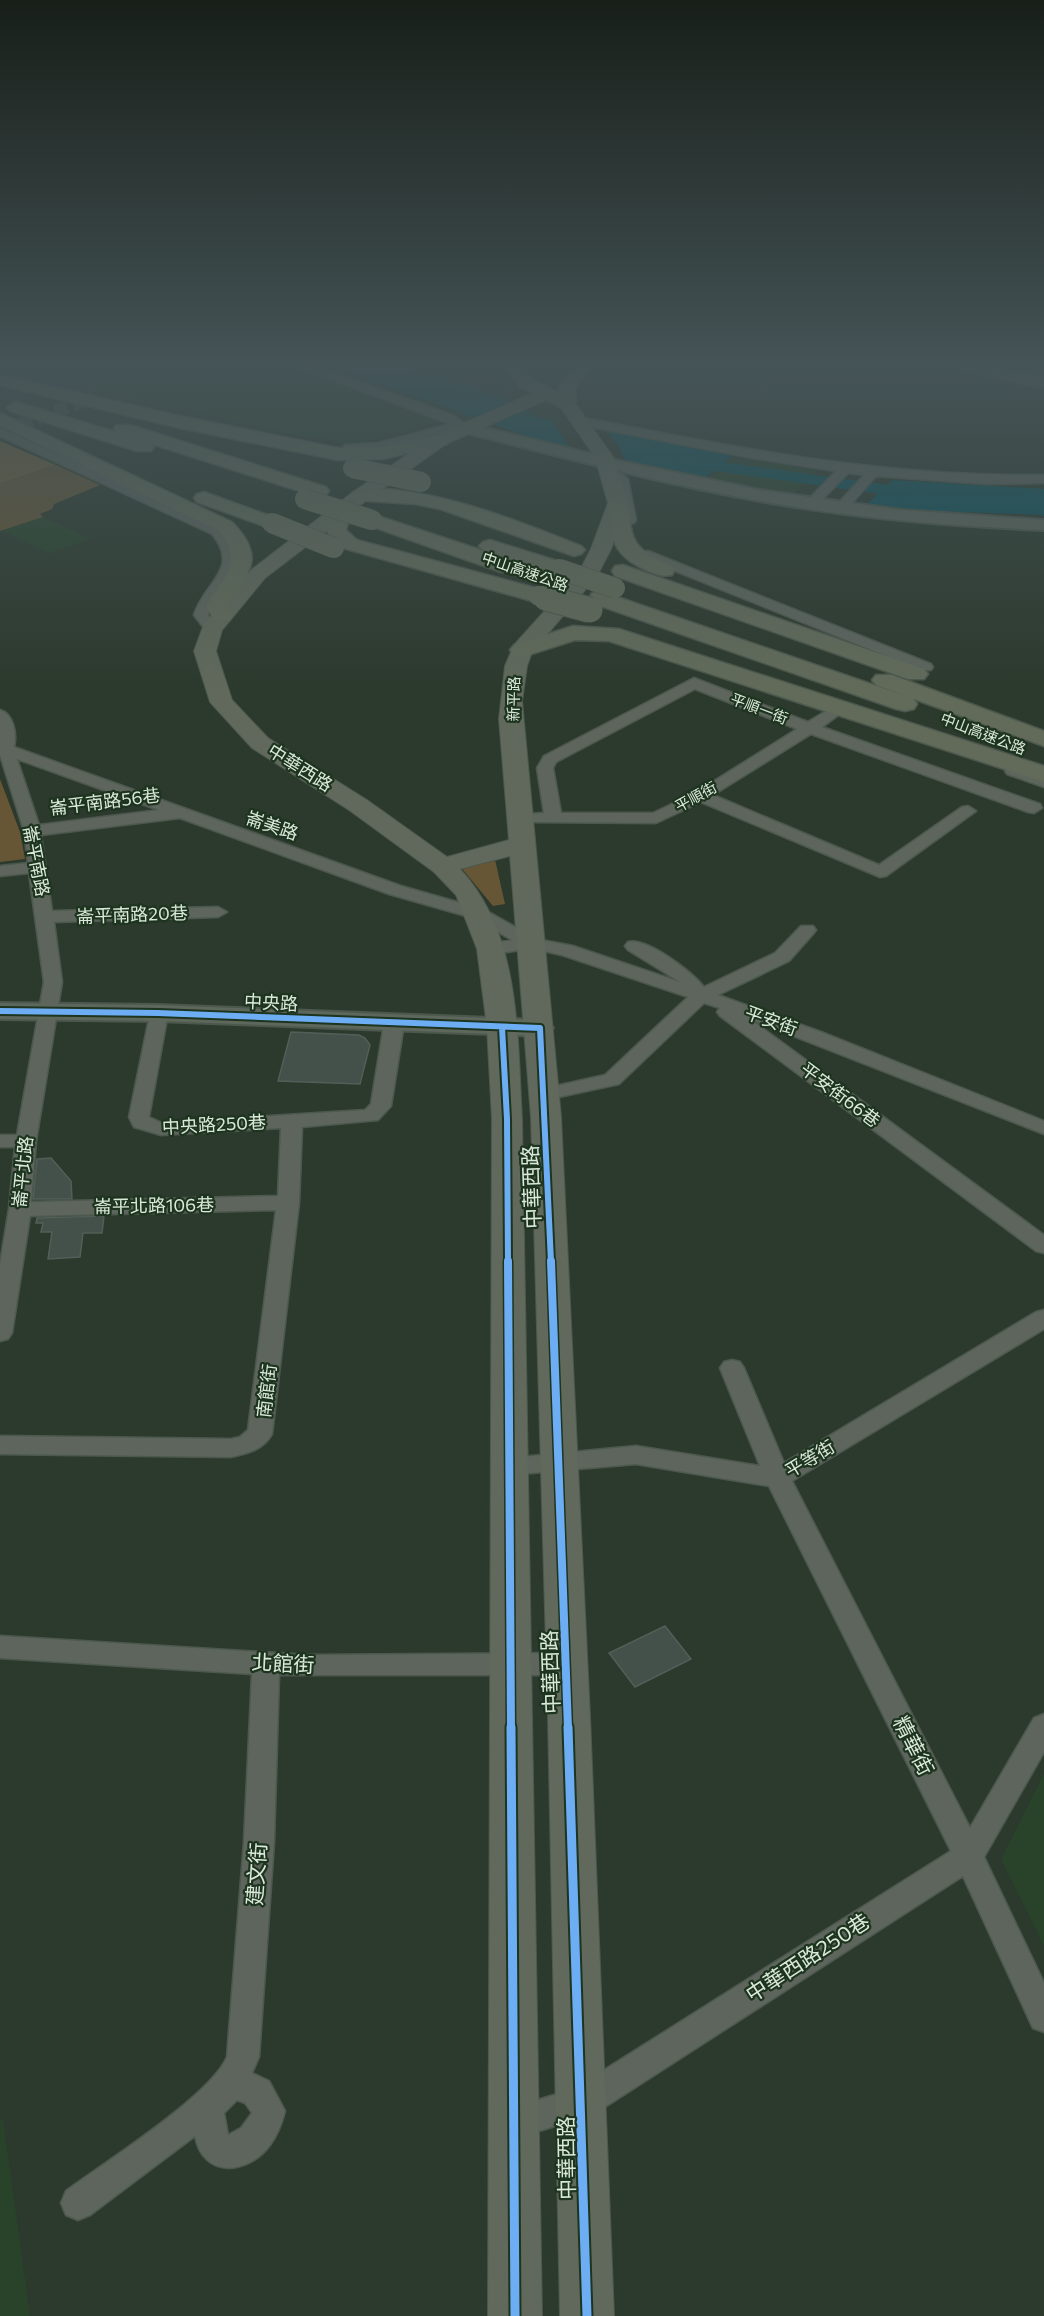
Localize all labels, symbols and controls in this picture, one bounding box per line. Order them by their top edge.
street label: 中山高速公路 [480,548,571,594]
street label: 新平路 [504,676,522,722]
street label: 平順一街 [728,689,791,727]
street label: 中山高速公路 [938,709,1029,758]
street label: 中華西路 [264,739,337,796]
street label: 平順街 [671,777,720,815]
street label: 崙平南路56巷 [48,783,161,819]
street label: 崙美路 [243,806,301,844]
street label: 崙平南路 [19,823,55,898]
street label: 崙平南路20巷 [76,901,188,927]
street label: 中央路 [244,990,299,1014]
street label: 平安街 [742,1000,800,1040]
street label: 平安街66巷 [797,1057,885,1131]
street label: 中央路250巷 [161,1110,266,1138]
street label: 崙平北路 [7,1135,37,1209]
street label: 中華西路 [517,1145,544,1229]
street label: 崙平北路106巷 [94,1193,214,1217]
street label: 南館街 [252,1363,280,1419]
street label: 平等街 [781,1435,838,1481]
street label: 中華西路 [536,1630,563,1714]
street label: 北館街 [251,1648,315,1677]
street label: 精華街 [889,1712,940,1779]
street label: 建文街 [241,1842,270,1906]
street label: 中華西路250巷 [741,1907,874,2006]
street label: 中華西路 [552,2116,579,2200]

